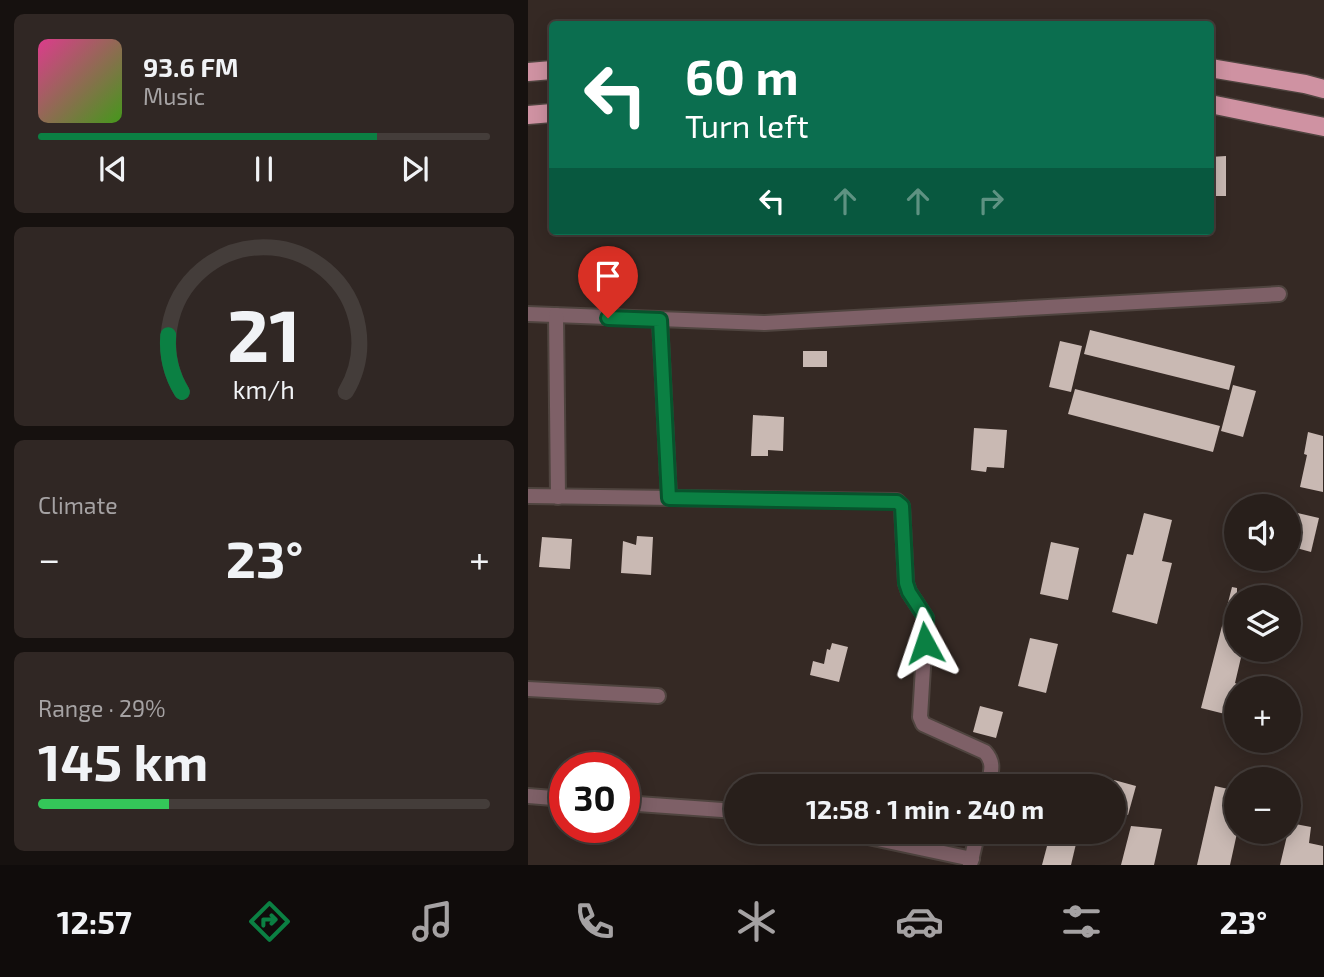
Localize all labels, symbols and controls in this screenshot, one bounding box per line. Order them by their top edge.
text: 60 m [685,46,799,105]
icon: left [570,49,661,140]
text: 93.6 FM [143,51,239,82]
text: Music [143,82,205,110]
text: Turn left [685,106,809,144]
icon: previous [94,150,132,188]
icon: pause [245,150,283,188]
icon: next [396,150,434,188]
icon: left [753,182,791,220]
icon: ahead [826,182,864,220]
icon: ahead [899,182,937,220]
icon: right [972,182,1010,220]
pin [578,246,638,318]
icon: arrive [589,257,627,295]
text: 21 [227,290,301,378]
text: km/h [233,374,295,404]
text: Climate [38,491,118,519]
map controls [1224,494,1301,844]
button: sound [1224,494,1301,571]
text: 23° [226,526,303,588]
text: − [38,535,60,581]
text: + [469,535,490,581]
button: layers [1224,585,1301,662]
position arrow [888,606,962,680]
button: + [1224,676,1301,753]
text: Range · 29% [38,694,166,722]
text: 145 km [38,729,208,791]
speed limit sign: 30 [549,752,640,843]
button: − [1224,767,1301,844]
text: 12:58 · 1 min · 240 m [806,793,1044,824]
icon: directions [245,897,294,946]
icon: music [408,897,457,946]
icon: phone [570,897,619,946]
icon: climate [732,897,781,946]
icon: car [895,897,944,946]
icon: filters [1057,897,1106,946]
text: 12:57 [57,902,132,940]
text: 23° [1220,902,1267,940]

